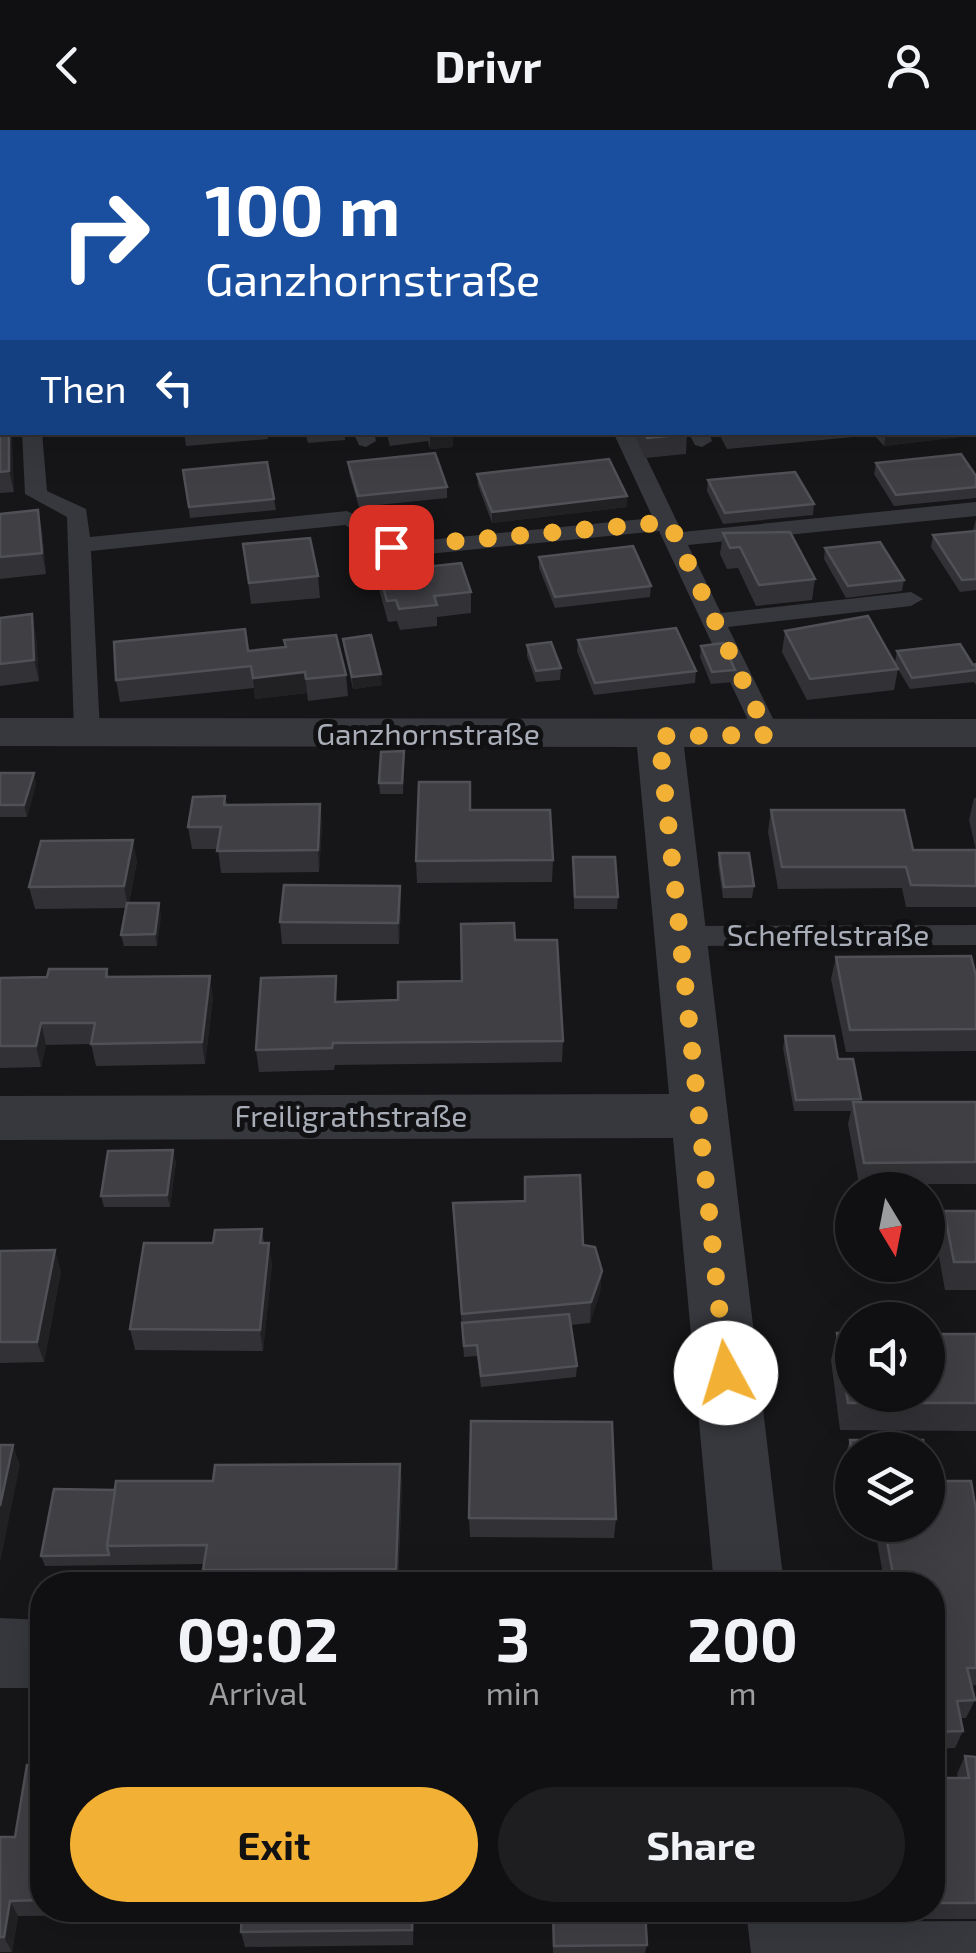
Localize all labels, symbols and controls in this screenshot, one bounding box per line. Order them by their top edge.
icon: back [40,38,95,93]
text: Drivr [434,38,542,92]
icon: person [881,38,936,93]
text: 100 m [205,166,400,250]
icon: right [40,170,170,300]
text: Ganzhornstraße [205,251,540,305]
icon: left [147,360,202,415]
text: Then [40,365,127,411]
pin [349,505,434,590]
icon: arrive [364,520,419,575]
street label: Ganzhornstraße [316,715,540,751]
street label: Scheffelstraße [727,916,929,952]
street label: Freiligrathstraße [235,1097,467,1133]
north arrow [835,1172,945,1282]
map controls [835,1172,945,1542]
button: sound [835,1302,945,1412]
position arrow [674,1321,778,1425]
button: layers [835,1432,945,1542]
text: 09:02 [177,1602,339,1674]
text: 3 [496,1602,530,1674]
text: 200 [687,1602,798,1674]
text: Arrival [209,1673,307,1711]
text: min [486,1673,540,1711]
text: m [729,1673,757,1711]
button: Exit [70,1787,478,1902]
button: Share [498,1787,905,1902]

